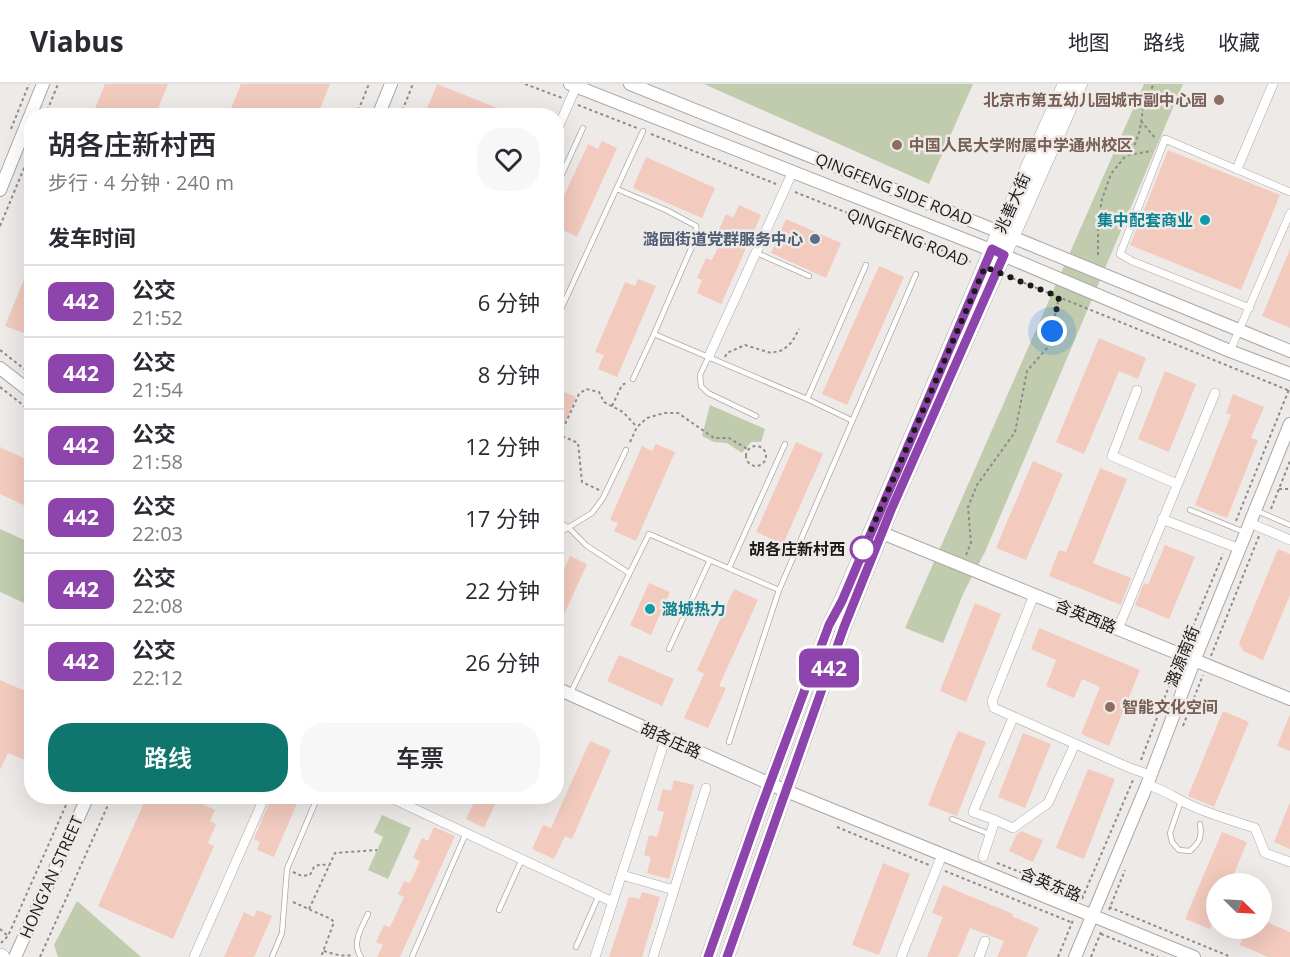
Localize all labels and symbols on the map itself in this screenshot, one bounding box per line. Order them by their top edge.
place label: 北京市第五幼儿园城市副中心园 [983,89,1207,111]
marker: 北京市第五幼儿园城市副中心园 [1212,93,1226,107]
place label: 中国人民大学附属中学通州校区 [909,134,1133,156]
marker: 中国人民大学附属中学通州校区 [890,138,904,152]
street label: QINGFENG SIDE ROAD [812,147,976,231]
street label: 兆善大街 [989,169,1035,237]
street label: QINGFENG ROAD [844,203,972,271]
place label: 集中配套商业 [1097,209,1193,231]
marker: 集中配套商业 [1198,213,1212,227]
place label: 潞园街道党群服务中心 [643,228,803,250]
marker: 潞园街道党群服务中心 [808,232,822,246]
your location [1037,316,1067,346]
marker: 胡各庄新村西 [850,536,876,562]
place label: 胡各庄新村西 [749,538,845,560]
street label: 含英西路 [1052,594,1120,638]
place label: 潞城热力 [662,598,726,620]
marker: 潞城热力 [643,602,657,616]
street label: 潞源南街 [1160,622,1204,690]
line badge: 442 [794,648,864,688]
place label: 智能文化空间 [1122,696,1218,718]
marker: 智能文化空间 [1103,700,1117,714]
street label: 胡各庄路 [637,717,705,763]
street label: HONG'AN STREET [14,812,88,942]
street label: 含英东路 [1017,862,1085,906]
north arrow [1206,873,1272,939]

